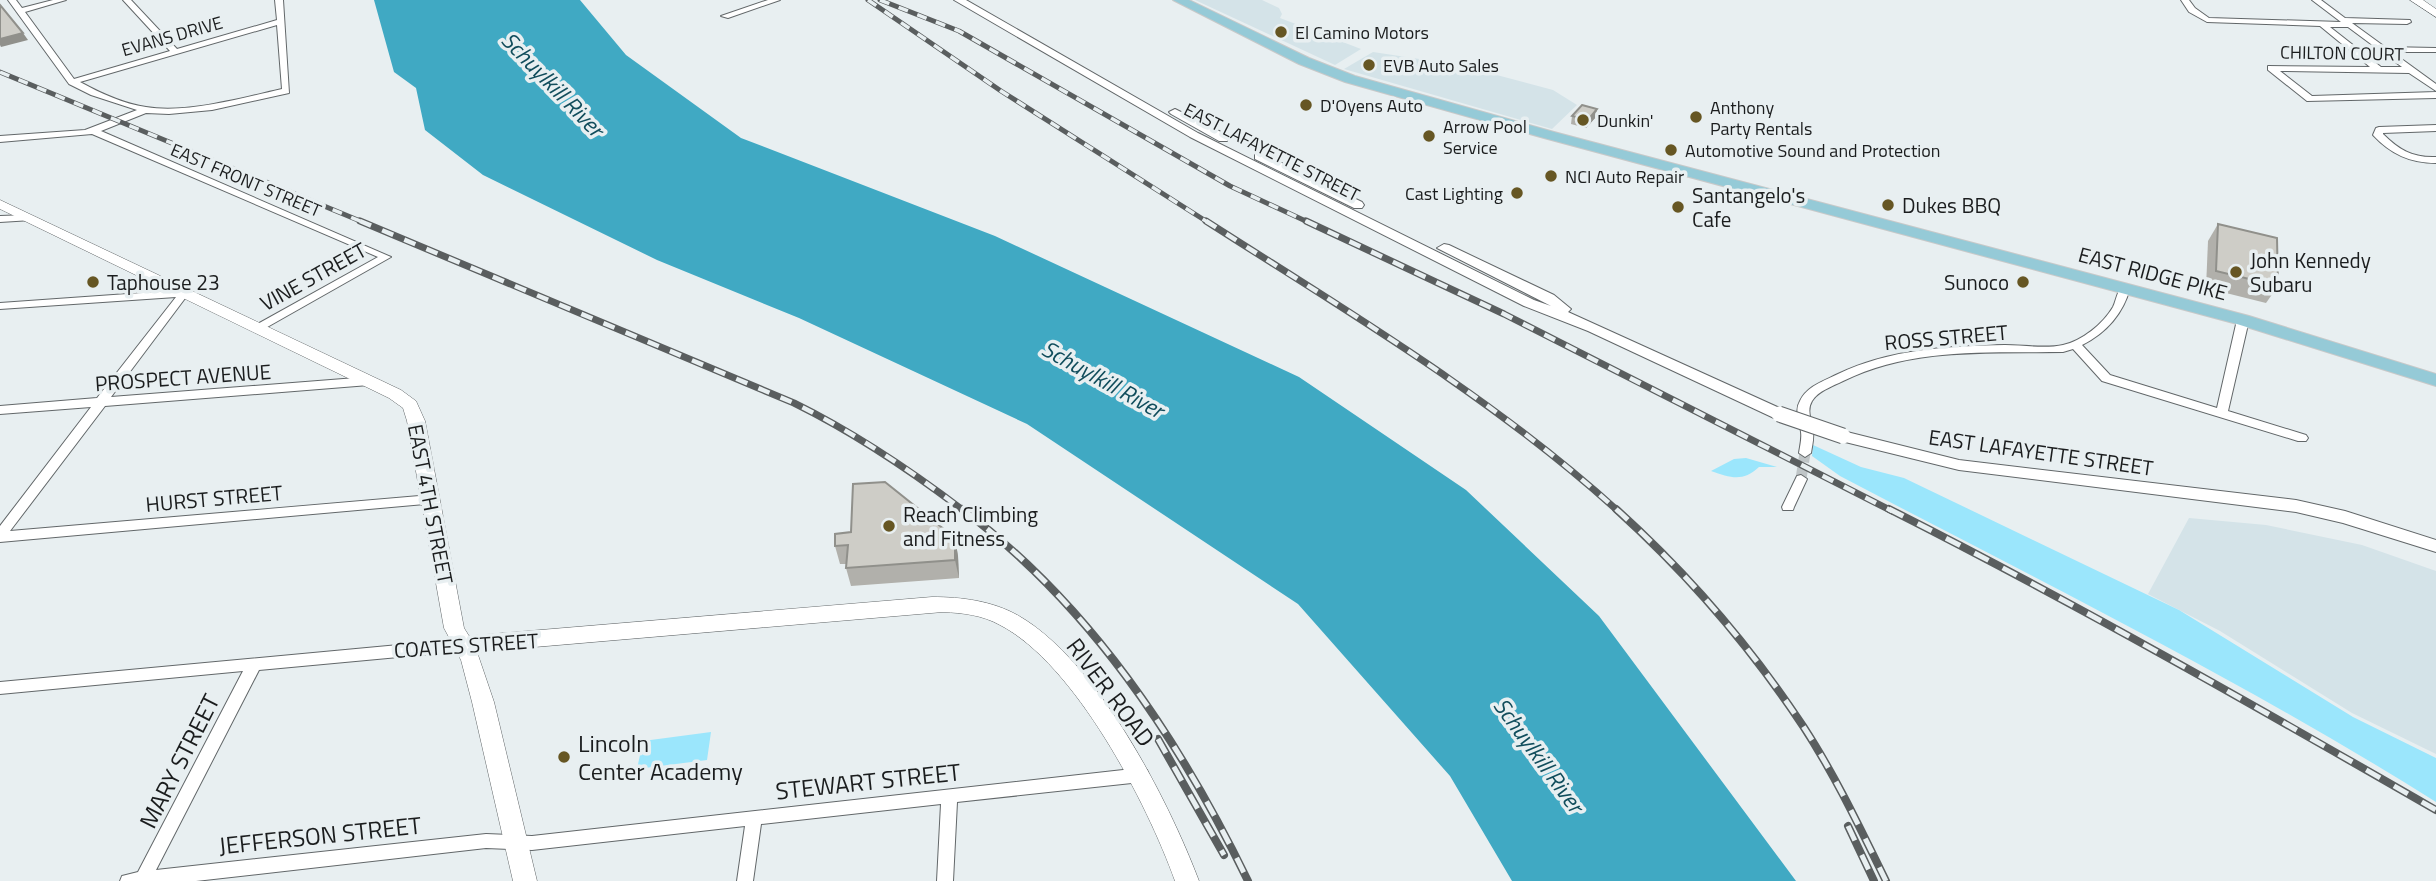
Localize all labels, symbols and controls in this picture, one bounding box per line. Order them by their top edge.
street label: EVANS DRIVE [118,9,226,63]
place label: El Camino Motors [1295,19,1429,46]
water label: Schuylkill River [494,23,614,147]
marker: El Camino Motors [1273,24,1289,40]
street label: CHILTON COURT [2280,38,2405,68]
place label: EVB Auto Sales [1383,52,1499,79]
marker: EVB Auto Sales [1361,57,1377,73]
place label: D'Oyens Auto [1320,92,1423,119]
place label: Anthony Party Rentals [1710,94,1812,142]
street label: EAST LAFAYETTE STREET [1179,96,1365,208]
marker: D'Oyens Auto [1298,97,1314,113]
place label: Dunkin' [1597,107,1654,134]
marker: Anthony Party Rentals [1688,109,1704,125]
marker: Dunkin' [1575,112,1591,128]
place label: Arrow Pool Service [1443,113,1527,161]
marker: Arrow Pool Service [1421,128,1437,144]
street label: EAST FRONT STREET [166,136,326,224]
place label: Automotive Sound and Protection [1685,137,1940,164]
marker: Automotive Sound and Protection [1663,142,1679,158]
place label: NCI Auto Repair [1565,163,1684,190]
marker: NCI Auto Repair [1543,168,1559,184]
place label: Santangelo's Cafe [1692,179,1805,235]
place label: Cast Lighting [1405,180,1503,207]
marker: Cast Lighting [1509,185,1525,201]
place label: Dukes BBQ [1902,189,2001,221]
marker: Dukes BBQ [1880,197,1896,213]
marker: Santangelo's Cafe [1670,199,1686,215]
street label: VINE STREET [254,234,372,318]
street label: EAST RIDGE PIKE [2075,238,2231,308]
place label: John Kennedy Subaru [2250,244,2371,300]
marker: John Kennedy Subaru [2228,264,2244,280]
place label: Taphouse 23 [107,266,220,298]
place label: Sunoco [1944,266,2009,298]
marker: Taphouse 23 [85,274,101,290]
marker: Sunoco [2015,274,2031,290]
street label: ROSS STREET [1883,316,2009,358]
water label: Schuylkill River [1036,331,1173,428]
street label: PROSPECT AVENUE [94,355,272,399]
street label: EAST LAFAYETTE STREET [1927,420,2155,484]
street label: EAST 4TH STREET [400,421,462,587]
street label: HURST STREET [144,476,284,520]
place label: Reach Climbing and Fitness [903,498,1038,554]
marker: Reach Climbing and Fitness [881,518,897,534]
street label: COATES STREET [393,624,539,666]
street label: RIVER ROAD [1058,630,1164,754]
street label: MARY STREET [130,687,228,834]
water label: Schuylkill River [1485,690,1594,822]
place label: Lincoln Center Academy [578,725,743,789]
marker: Lincoln Center Academy [556,749,572,765]
street label: STEWART STREET [774,753,963,809]
street label: JEFFERSON STREET [217,806,423,864]

